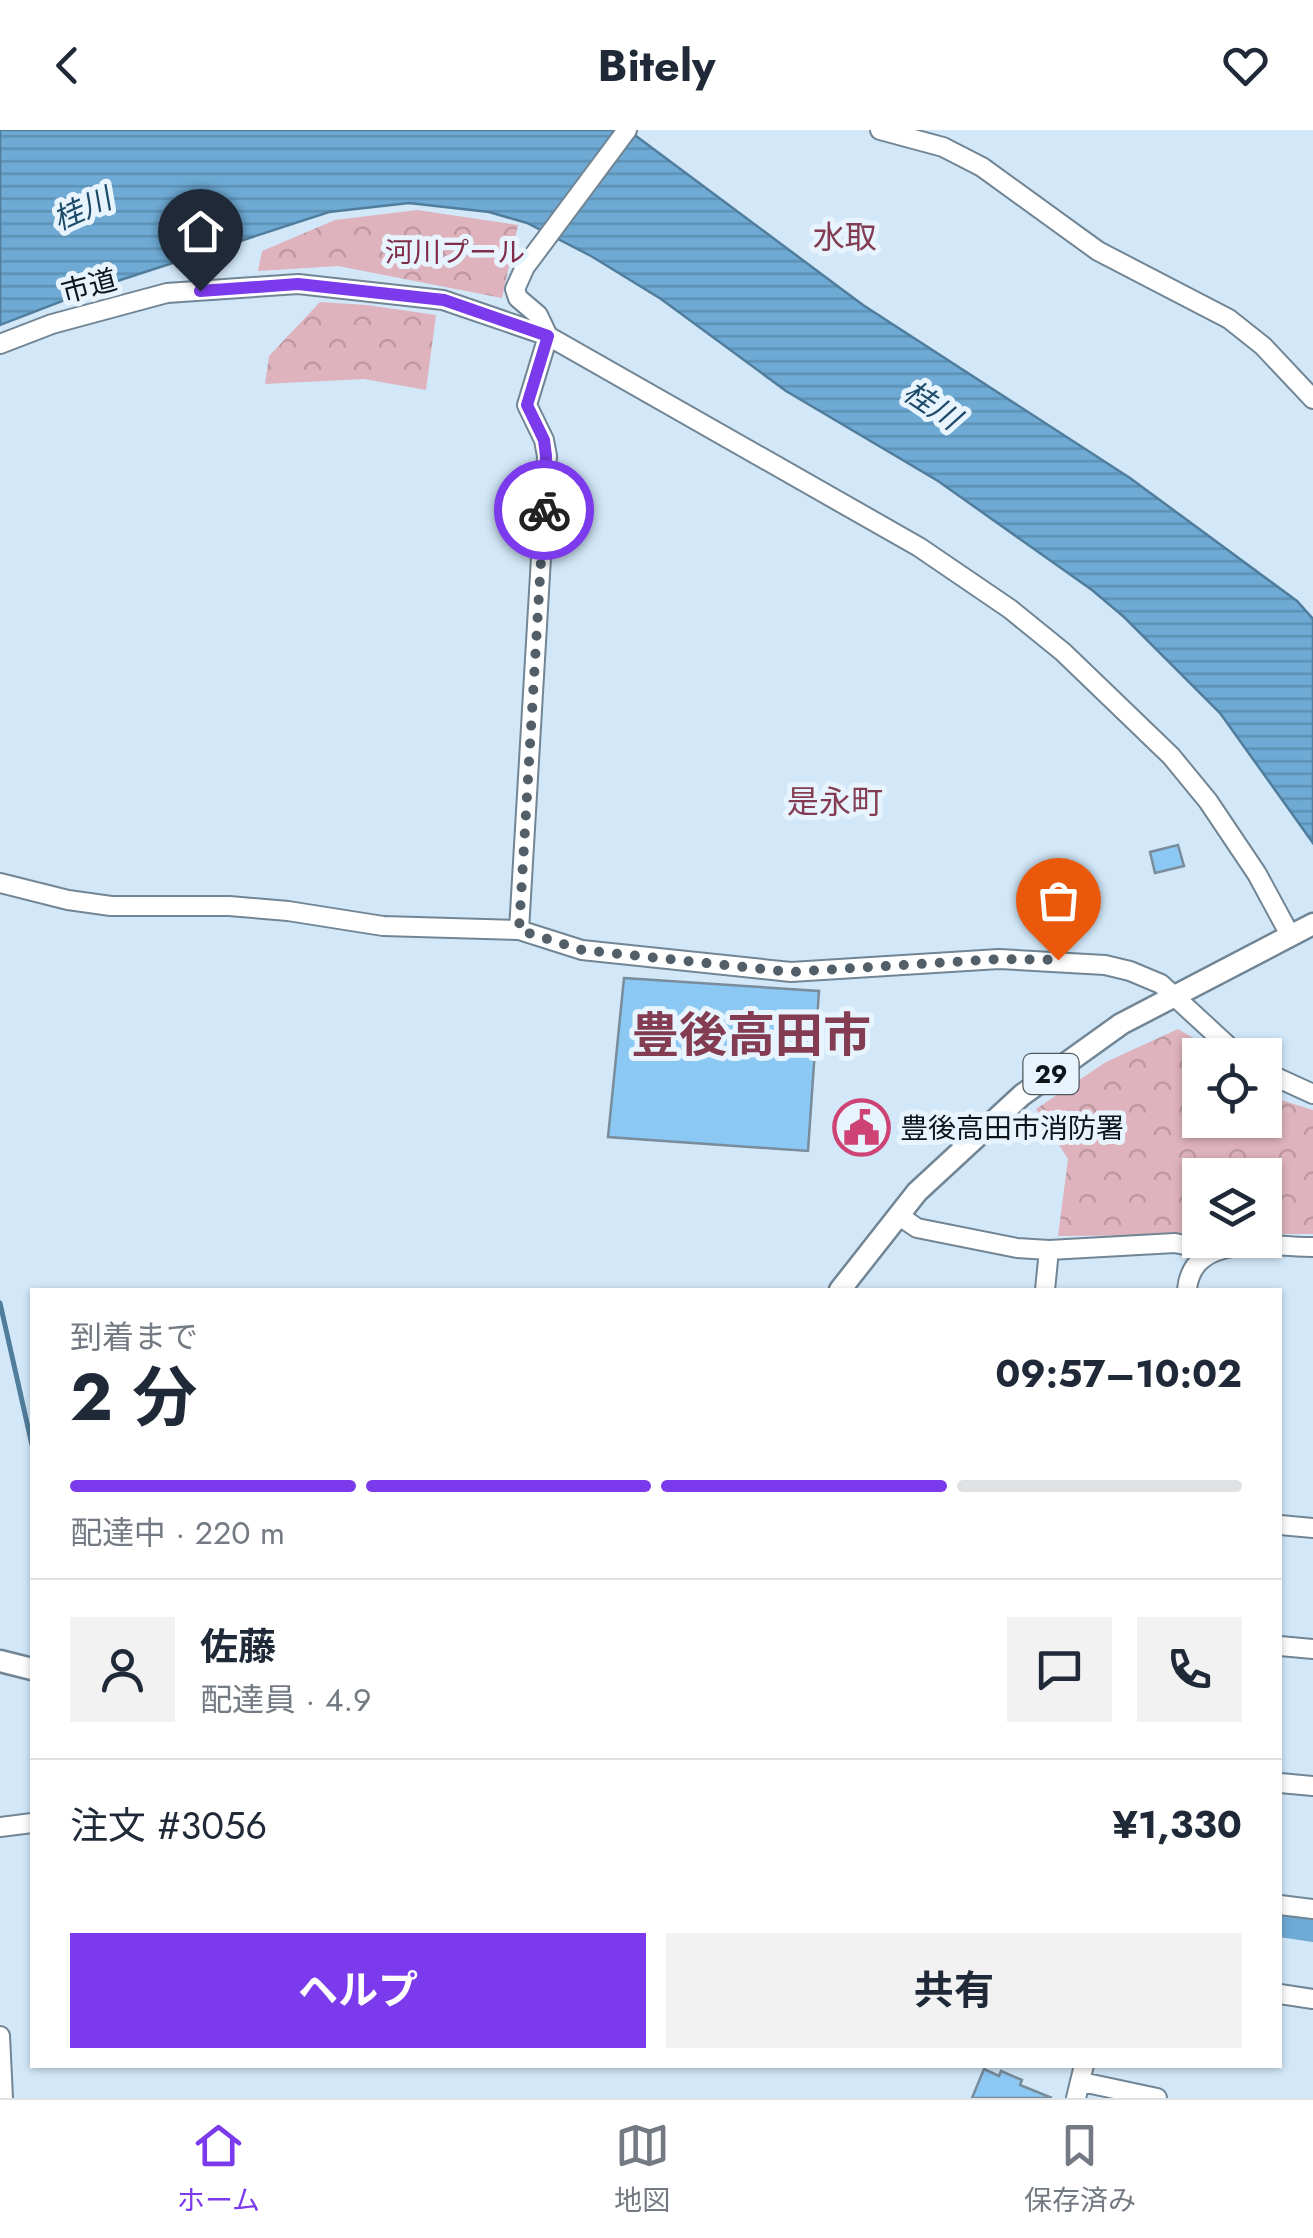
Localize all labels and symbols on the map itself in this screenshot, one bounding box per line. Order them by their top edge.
water label: 桂川 [46,176,121,241]
pin [158,189,243,292]
district label: 水取 [813,214,877,260]
park label: 河川プール [385,232,525,273]
street label: 市道 [57,259,121,313]
water label: 桂川 [895,370,971,441]
courier [494,460,594,560]
district label: 是永町 [787,779,883,825]
pin [1016,858,1101,961]
district label: 豊後高田市 [631,1001,871,1070]
road number: 29 [1024,1054,1078,1094]
public building icon: 豊後高田市消防署 [831,1098,891,1158]
place label: 豊後高田市消防署 [900,1108,1124,1149]

